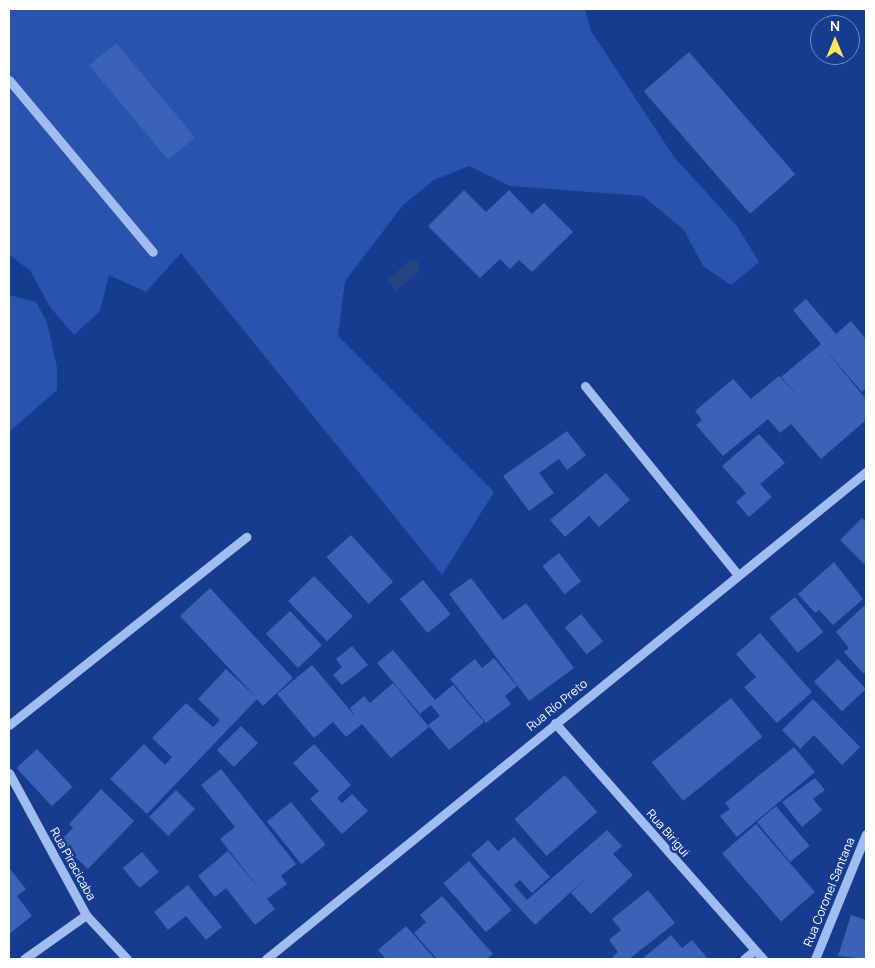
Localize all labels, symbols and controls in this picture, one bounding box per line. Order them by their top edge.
north arrow [810,15,860,65]
text: N [830,16,840,35]
street label: Rua Río Preto [524,676,590,734]
street label: Rua Birigui [644,806,692,860]
street label: Rua Piracicaba [47,825,99,903]
street label: Rua Coronel Santana [801,835,857,949]

